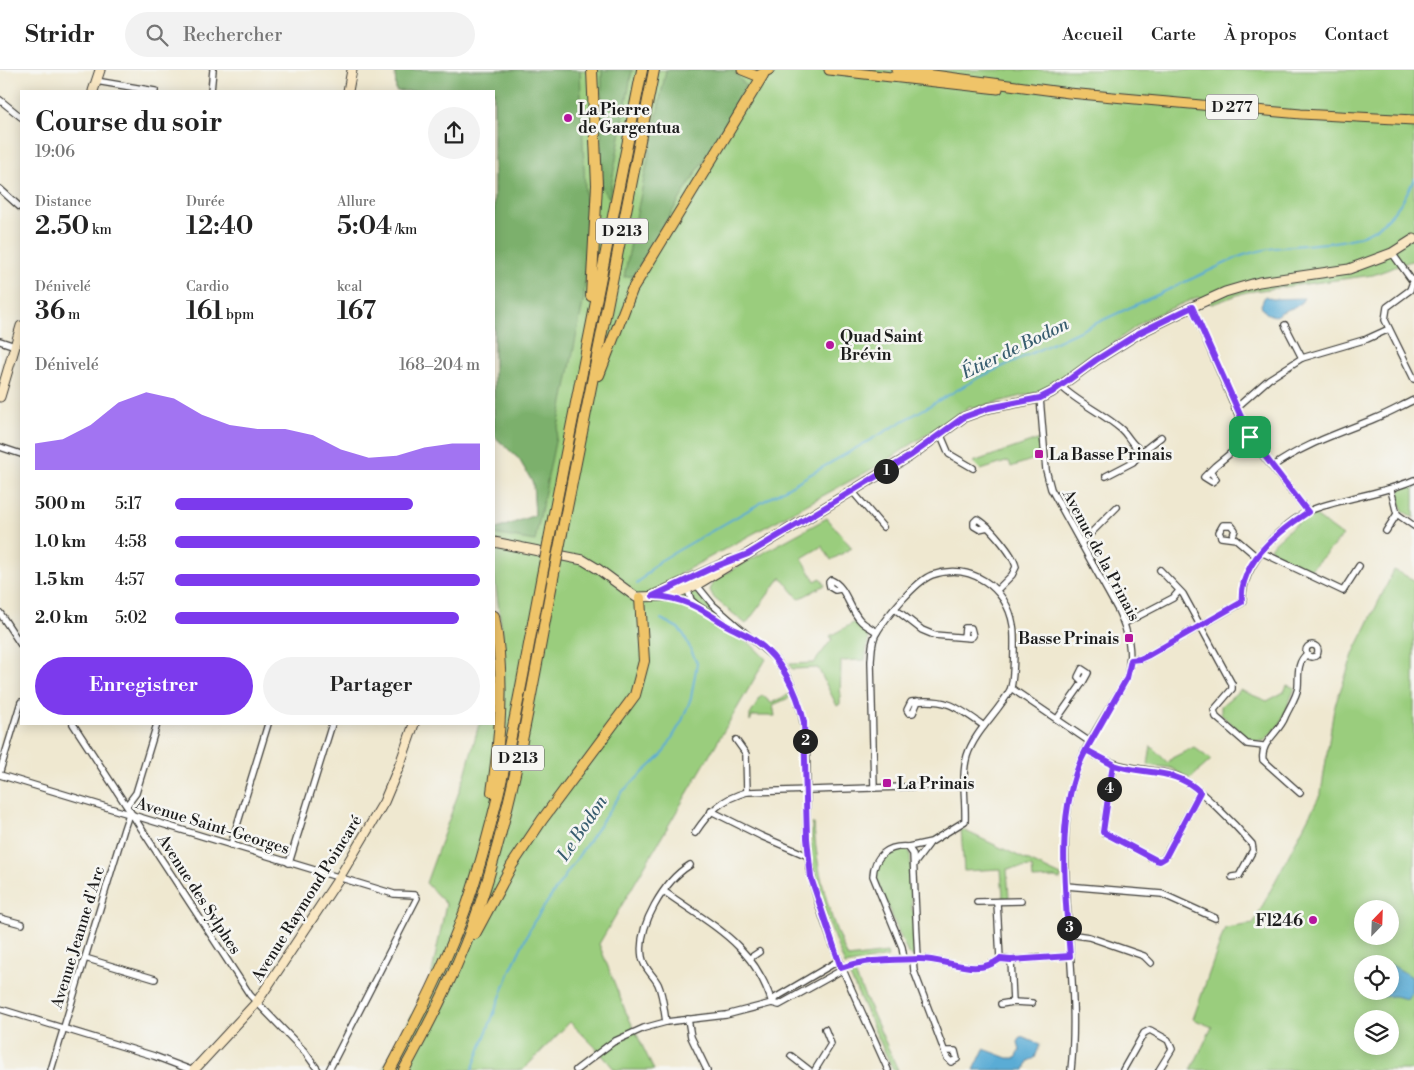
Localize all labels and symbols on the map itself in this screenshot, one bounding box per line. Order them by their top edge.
road number: D 277 [1206,94,1258,120]
place label: La Pierre de Gargentua [578,100,680,138]
marker: La Pierre de Gargentua [562,112,574,124]
road number: D 213 [596,218,648,244]
water label: Étier de Bodon [957,312,1073,385]
place label: Quad Saint Brévin [840,327,923,365]
marker: Quad Saint Brévin [824,339,836,351]
pin [1229,416,1271,458]
place label: La Basse Prinais [1049,445,1172,465]
marker: La Basse Prinais [1033,448,1045,460]
pin: 1 [874,458,898,484]
street label: Avenue de la Prinais [1058,485,1144,625]
place label: Basse Prinais [1018,629,1119,649]
marker: Basse Prinais [1123,632,1135,644]
pin: 2 [792,728,818,754]
road number: D 213 [492,746,544,770]
place label: La Prinais [897,774,975,794]
pin: 4 [1096,776,1122,802]
marker: La Prinais [881,777,893,789]
water label: Le Bodon [552,790,613,866]
street label: Avenue Saint-Georges [133,793,292,859]
street label: Avenue Raymond Poincaré [247,811,366,986]
street label: Avenue des Sylphes [152,830,245,958]
street label: Avenue Jeanne d'Arc [46,864,109,1012]
north arrow [1354,900,1399,945]
place label: Fl246 [1256,911,1303,931]
marker: Fl246 [1307,914,1319,926]
pin: 3 [1056,916,1082,940]

